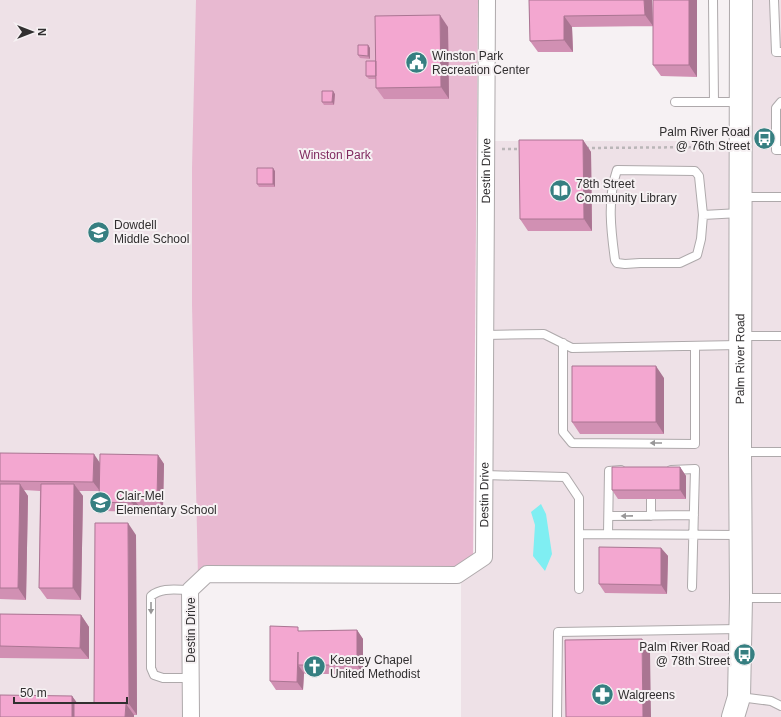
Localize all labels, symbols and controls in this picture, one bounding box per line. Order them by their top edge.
north arrow [12,12,52,52]
text: N [36,28,48,36]
place label: Winston Park Recreation Center [432,49,529,77]
public building icon: Winston Park Recreation Center [403,50,429,76]
place label: Palm River Road @ 76th Street [659,125,751,153]
bus stop icon: Palm River Road @ 76th Street [752,126,778,152]
street label: Destin Drive [479,138,493,204]
park label: Winston Park [299,148,372,162]
place label: 78th Street Community Library [576,177,677,205]
library icon: 78th Street Community Library [547,178,573,204]
place label: Dowdell Middle School [114,218,189,246]
school or university icon: Dowdell Middle School [86,219,112,245]
street label: Palm River Road [733,313,747,404]
one-way arrow [649,440,662,446]
street label: Destin Drive [477,462,492,528]
place label: Clair-Mel Elementary School [116,489,217,517]
school or university icon: Clair-Mel Elementary School [88,490,114,516]
one-way arrow [620,513,633,519]
street label: Destin Drive [184,597,198,663]
one-way arrow [148,602,154,615]
place label: Palm River Road @ 78th Street [639,640,731,668]
bus stop icon: Palm River Road @ 78th Street [732,641,758,667]
place label: Keeney Chapel United Methodist [330,653,421,681]
church icon: Keeney Chapel United Methodist [302,654,328,680]
scale bar [14,679,127,705]
pharmacy icon: Walgreens [590,682,616,708]
text: 50 m [20,686,47,700]
place label: Walgreens [618,688,675,702]

